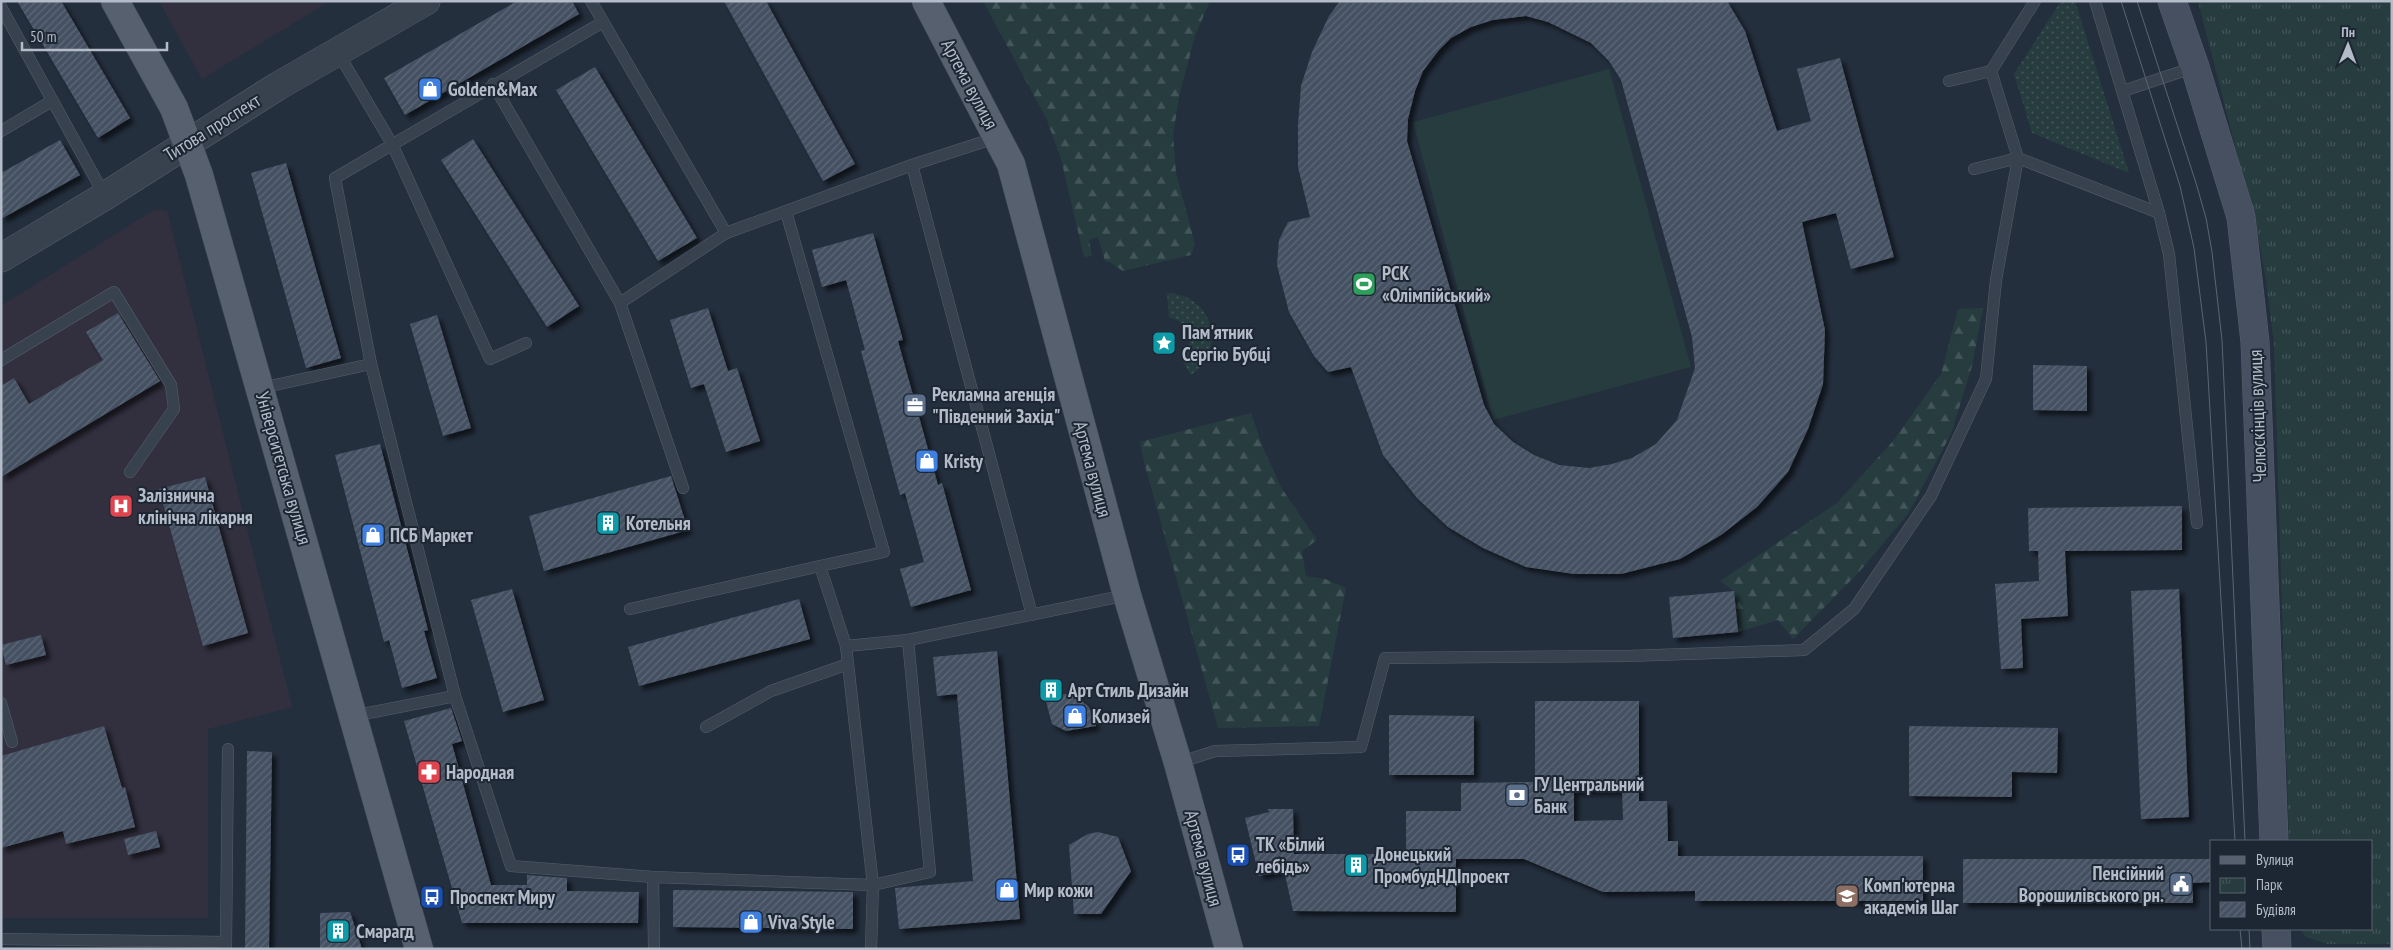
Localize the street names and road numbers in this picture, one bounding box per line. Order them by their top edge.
street label: Артема вулиця [936,35,1004,133]
street label: Титова проспект [159,87,265,166]
street label: Челюскінців вулиця [2243,349,2271,483]
street label: Університетська вулиця [251,389,317,547]
street label: Артема вулиця [1069,418,1117,520]
street label: Артема вулиця [1180,807,1228,909]

